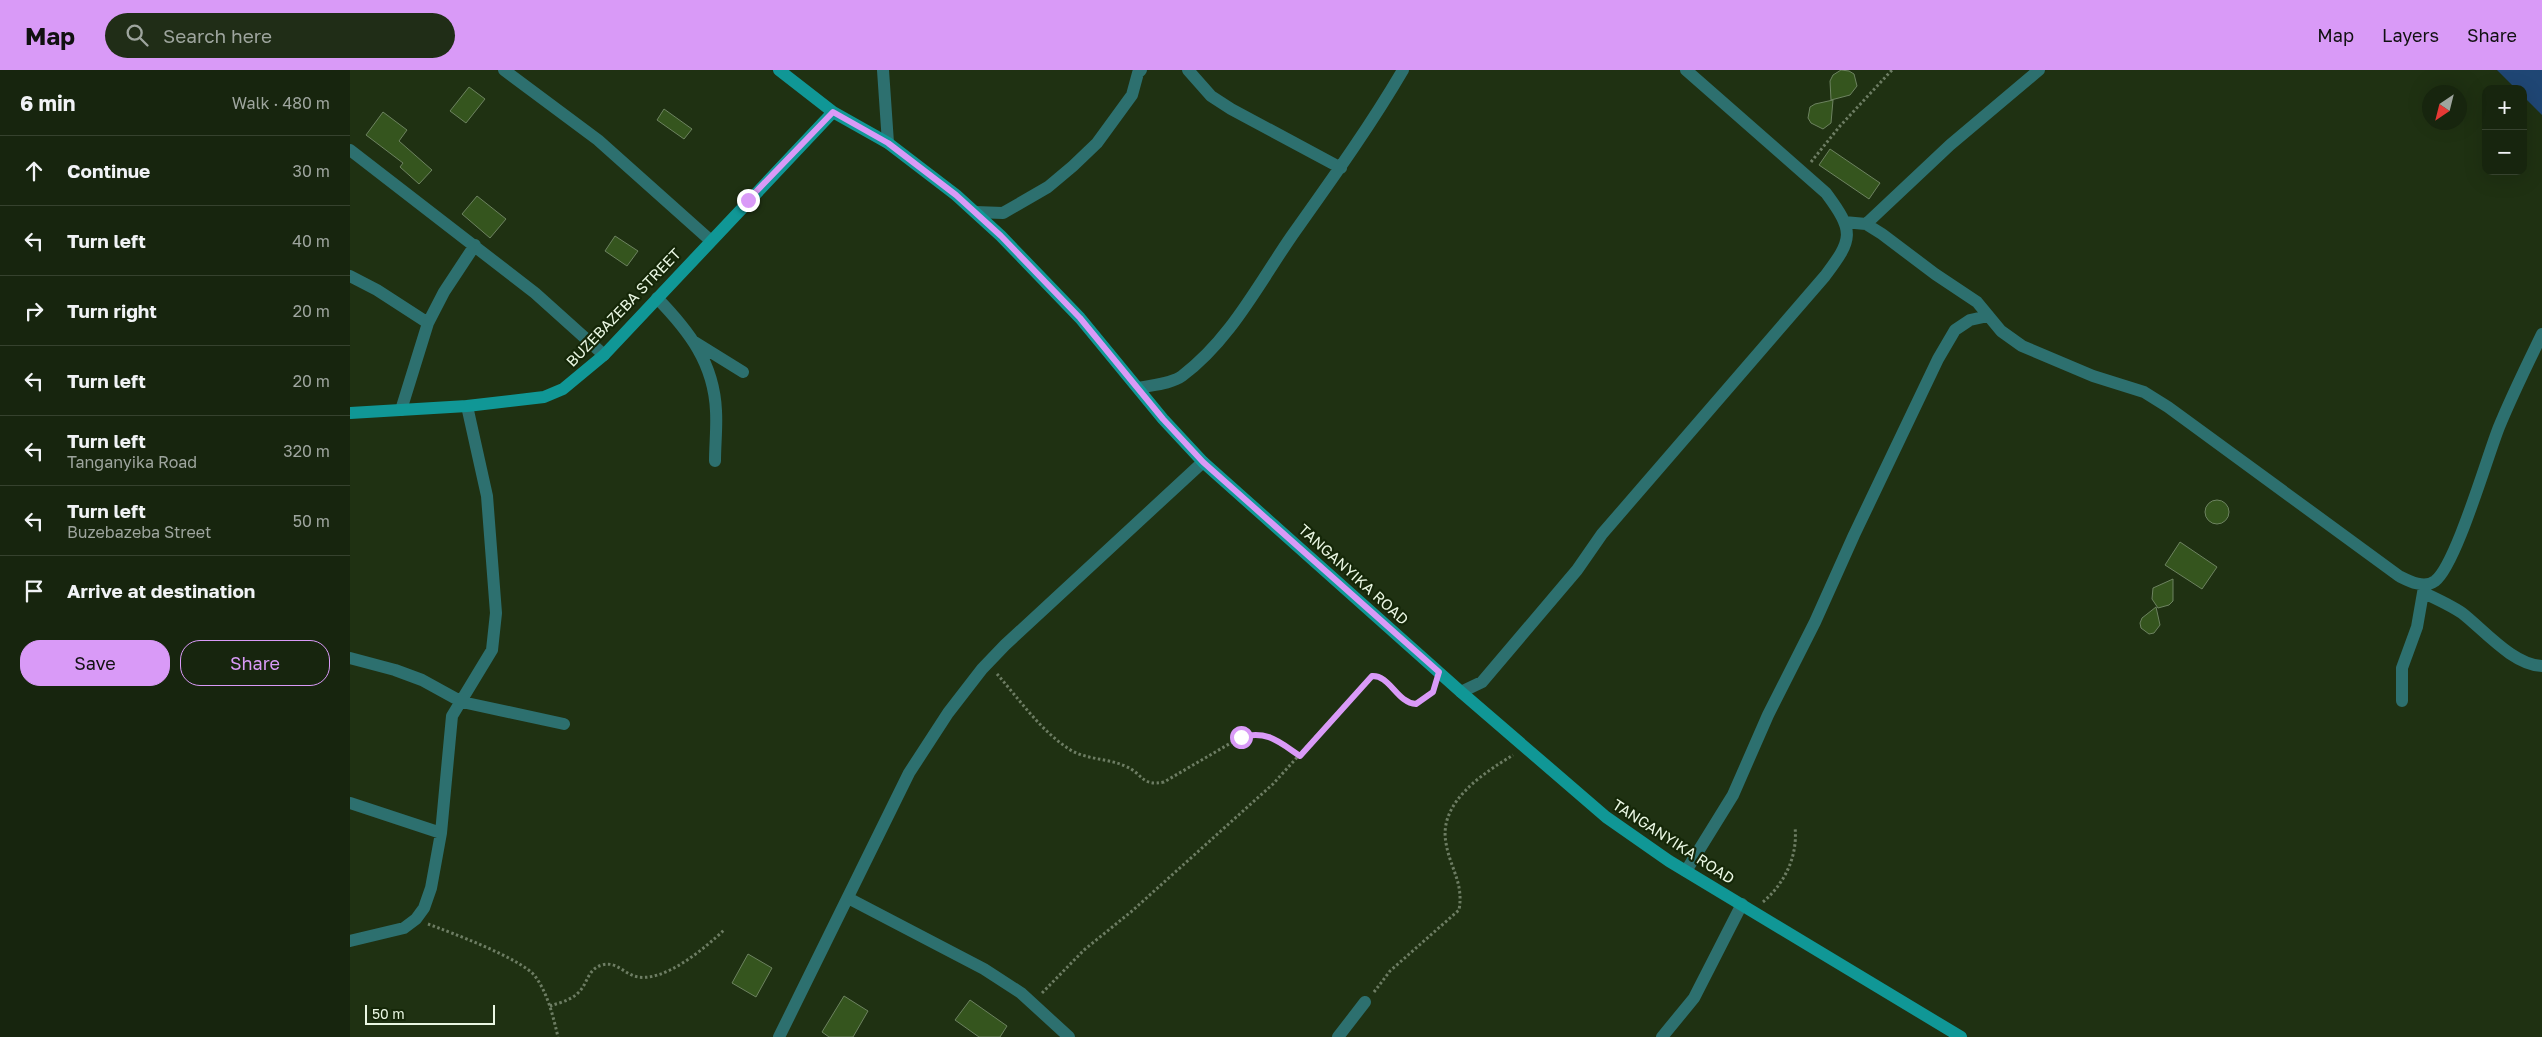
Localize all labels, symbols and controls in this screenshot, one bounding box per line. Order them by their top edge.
search box [105,13,455,58]
text: Map [25,21,75,50]
icon: search [123,21,151,49]
text: Search here [163,24,272,47]
text: Map [2317,24,2354,46]
text: Layers [2382,24,2439,46]
text: Share [2467,24,2517,46]
north arrow [2422,85,2467,130]
map controls [2482,85,2527,175]
button: + [2482,85,2527,130]
text: 6 min [20,90,75,116]
text: Walk · 480 m [232,93,330,113]
button: − [2482,130,2527,175]
icon: ahead [20,157,48,185]
text: Continue [67,159,150,182]
text: 30 m [293,161,330,181]
route end [737,189,760,212]
icon: left [20,227,48,255]
text: Turn left [67,229,146,252]
text: 40 m [292,231,330,251]
street label: BUZEBAZEBA STREET [562,244,684,370]
icon: right [20,297,48,325]
text: Turn right [67,299,157,322]
text: 20 m [293,301,330,321]
icon: left [20,367,48,395]
text: Turn left [67,369,146,392]
text: 20 m [293,371,330,391]
text: Turn left [67,429,146,452]
icon: left [20,437,48,465]
text: 320 m [283,441,330,461]
text: Tanganyika Road [67,452,197,472]
text: Turn left [67,499,146,522]
icon: left [20,507,48,535]
text: 50 m [293,511,330,531]
street label: TANGANYIKA ROAD [1295,520,1413,628]
text: Buzebazeba Street [67,522,211,542]
icon: arrive [20,577,48,605]
text: Arrive at destination [67,579,255,602]
button: Save [20,640,170,686]
button: Share [180,640,330,686]
route start [1230,726,1253,749]
street label: TANGANYIKA ROAD [1610,795,1738,887]
scale bar [365,1002,495,1025]
text: 50 m [372,1005,405,1022]

